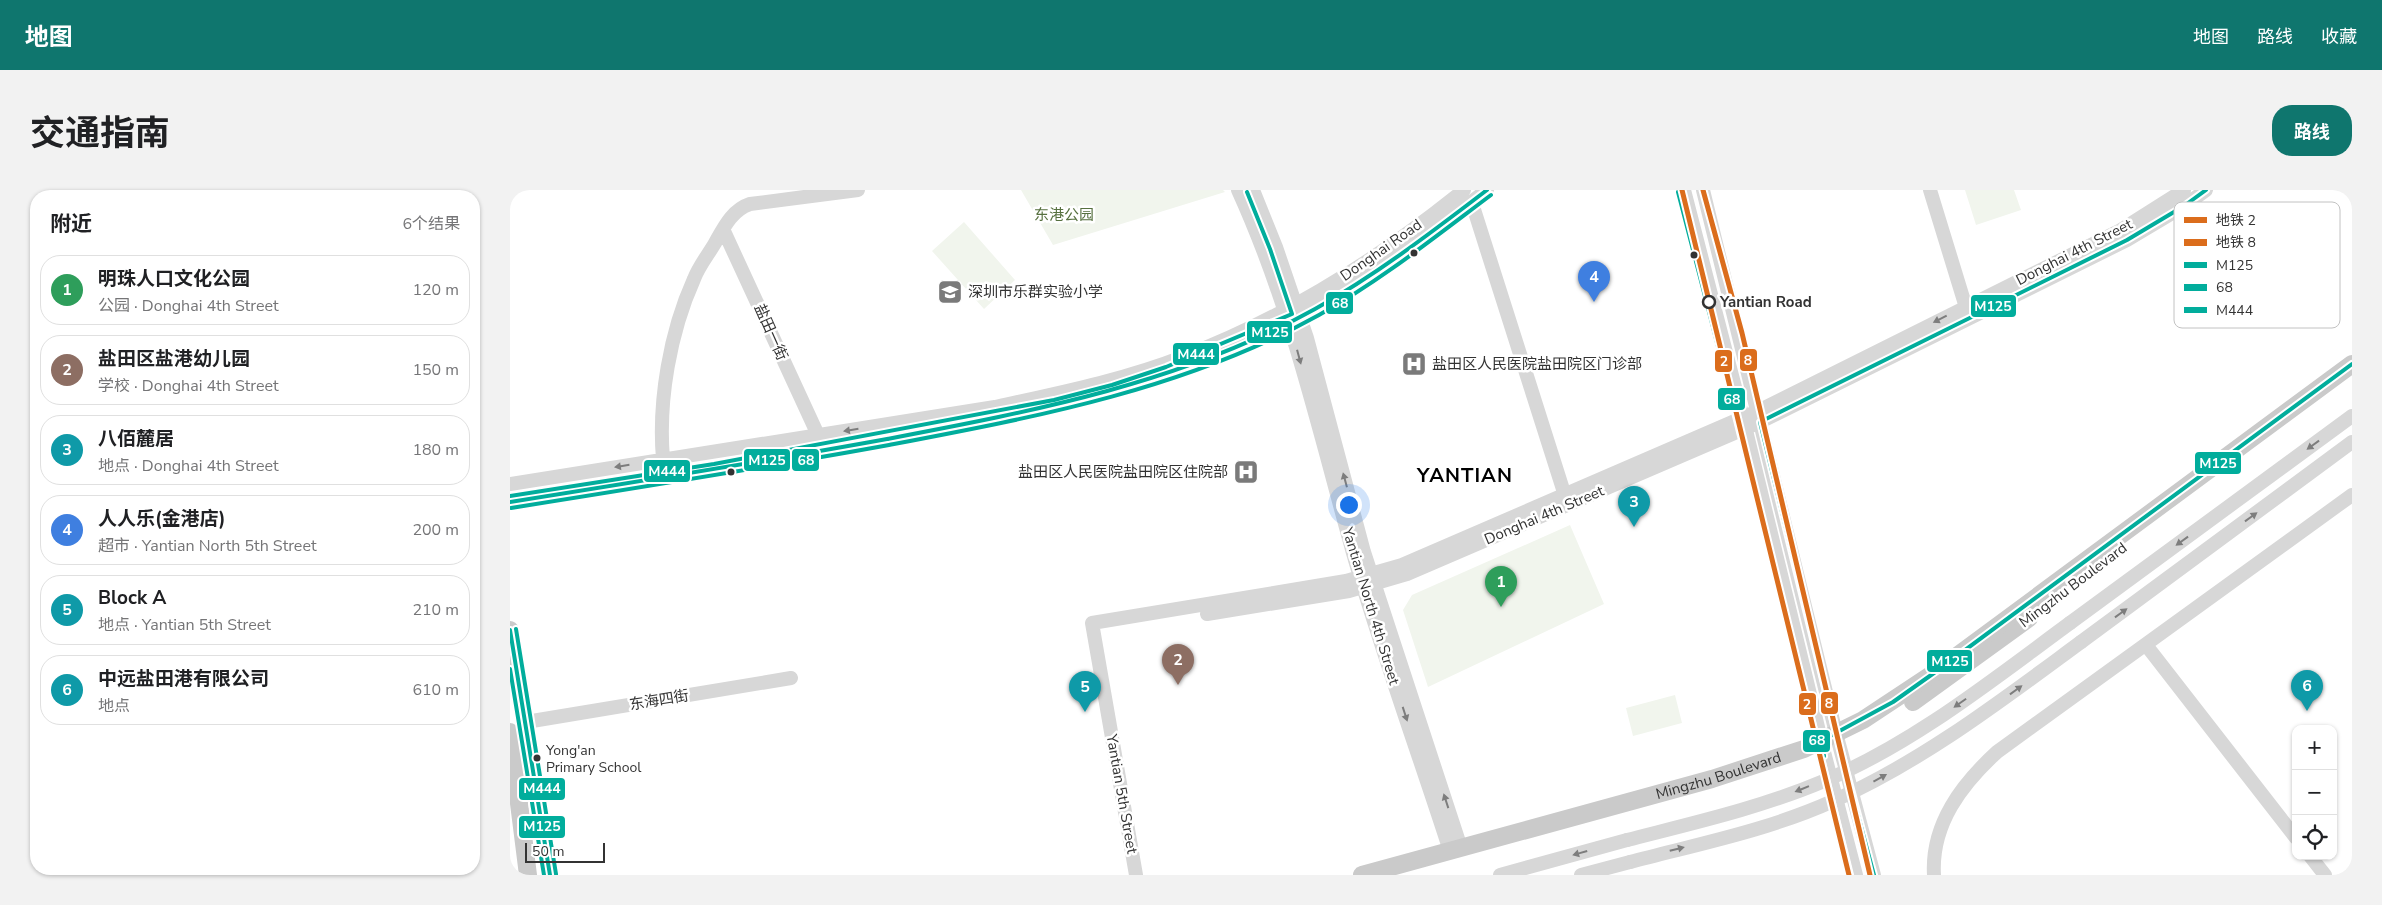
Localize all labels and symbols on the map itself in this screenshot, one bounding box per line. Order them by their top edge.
legend [2174,202,2340,328]
park label: 东港公园 [1034,205,1094,225]
text: 地铁 2 [2216,211,2256,230]
street label: Donghai Road [1336,214,1426,286]
street label: Donghai 4th Street [2012,214,2136,290]
text: 地铁 8 [2216,233,2256,252]
unlabelled marker [1409,248,1419,258]
unlabelled marker [1689,250,1699,260]
text: M125 [2216,256,2253,275]
pin: 4 [1578,261,1610,302]
text: 68 [2216,278,2233,297]
school or university icon: 深圳市乐群实验小学 [937,279,963,305]
place label: 深圳市乐群实验小学 [968,282,1103,302]
line badge: 68 [1325,291,1354,315]
place label: Yantian Road [1719,292,1812,312]
text: 68 [1332,294,1348,313]
line badge: M125 [1970,294,2017,318]
marker: Yantian Road [1702,295,1716,309]
text: M125 [1974,297,2012,316]
street label: 盐田一街 [750,301,792,363]
text: M444 [2216,301,2253,320]
one-way arrow [1933,315,1948,323]
line badge: M125 [1246,320,1293,344]
text: M125 [1251,323,1289,342]
line badge: M444 [1172,342,1220,366]
text: M444 [1177,345,1215,364]
line badge: 8 [1739,348,1758,372]
one-way arrow [1296,349,1304,364]
line badge: 2 [1714,349,1733,373]
hospital icon: 盐田区人民医院盐田院区门诊部 [1401,351,1427,377]
text: 8 [1744,351,1752,370]
text: 2 [1720,352,1728,371]
place label: 盐田区人民医院盐田院区门诊部 [1432,354,1642,374]
line badge: 68 [1717,387,1746,411]
text: 68 [1724,390,1740,409]
one-way arrow [843,426,859,434]
one-way arrow [2306,440,2320,450]
line badge: M125 [743,448,791,472]
line badge: 68 [791,448,820,472]
text: M125 [748,451,786,470]
text: 68 [798,451,814,470]
line badge: M125 [2194,451,2242,475]
text: M125 [2199,454,2237,473]
line badge: M444 [643,459,691,483]
hospital icon: 盐田区人民医院盐田院区住院部 [1233,459,1259,485]
one-way arrow [613,462,629,470]
text: M444 [648,462,686,481]
place label: 盐田区人民医院盐田院区住院部 [1018,462,1228,482]
district label: YANTIAN [1416,462,1513,489]
unlabelled marker [726,467,736,477]
one-way arrow [1340,472,1348,487]
street label: Donghai 4th Street [1481,480,1608,549]
pin: 3 [1618,486,1650,527]
your location [1336,492,1362,518]
one-way arrow [2244,512,2258,522]
street label: Yantian North 4th Street [1337,524,1405,688]
one-way arrow [2175,536,2189,546]
street label: Mingzhu Boulevard [2015,538,2131,632]
pin: 1 [1485,566,1517,607]
one-way arrow [2114,608,2127,619]
pin: 2 [1162,644,1194,685]
line badge: M125 [1926,649,1973,673]
text: M125 [1931,652,1969,671]
pin: 6 [2291,670,2323,711]
pin: 5 [1069,671,1101,712]
street label: 东海四街 [628,685,690,715]
one-way arrow [2009,685,2022,695]
line badge: 8 [1820,691,1839,715]
line badge: 2 [1798,692,1817,716]
text: 8 [1825,694,1833,713]
text: 2 [1803,695,1811,714]
one-way arrow [1953,698,1966,708]
one-way arrow [1402,706,1410,721]
line badge: 68 [1802,729,1831,753]
text: 68 [1809,731,1825,750]
street label: Yantian 5th Street [1101,732,1142,856]
place label: Yong'an Primary School [545,741,642,777]
street label: Mingzhu Boulevard [1653,747,1784,804]
marker: Yong'an Primary School [532,753,542,763]
one-way arrow [1873,774,1886,783]
line badge: M444 [518,777,566,801]
text: M444 [523,779,561,798]
one-way arrow [1795,786,1809,794]
one-way arrow [1442,794,1449,809]
line badge: M125 [518,815,566,839]
text: M125 [523,817,561,836]
scale bar [525,840,605,863]
one-way arrow [1670,845,1685,853]
one-way arrow [1572,849,1588,857]

